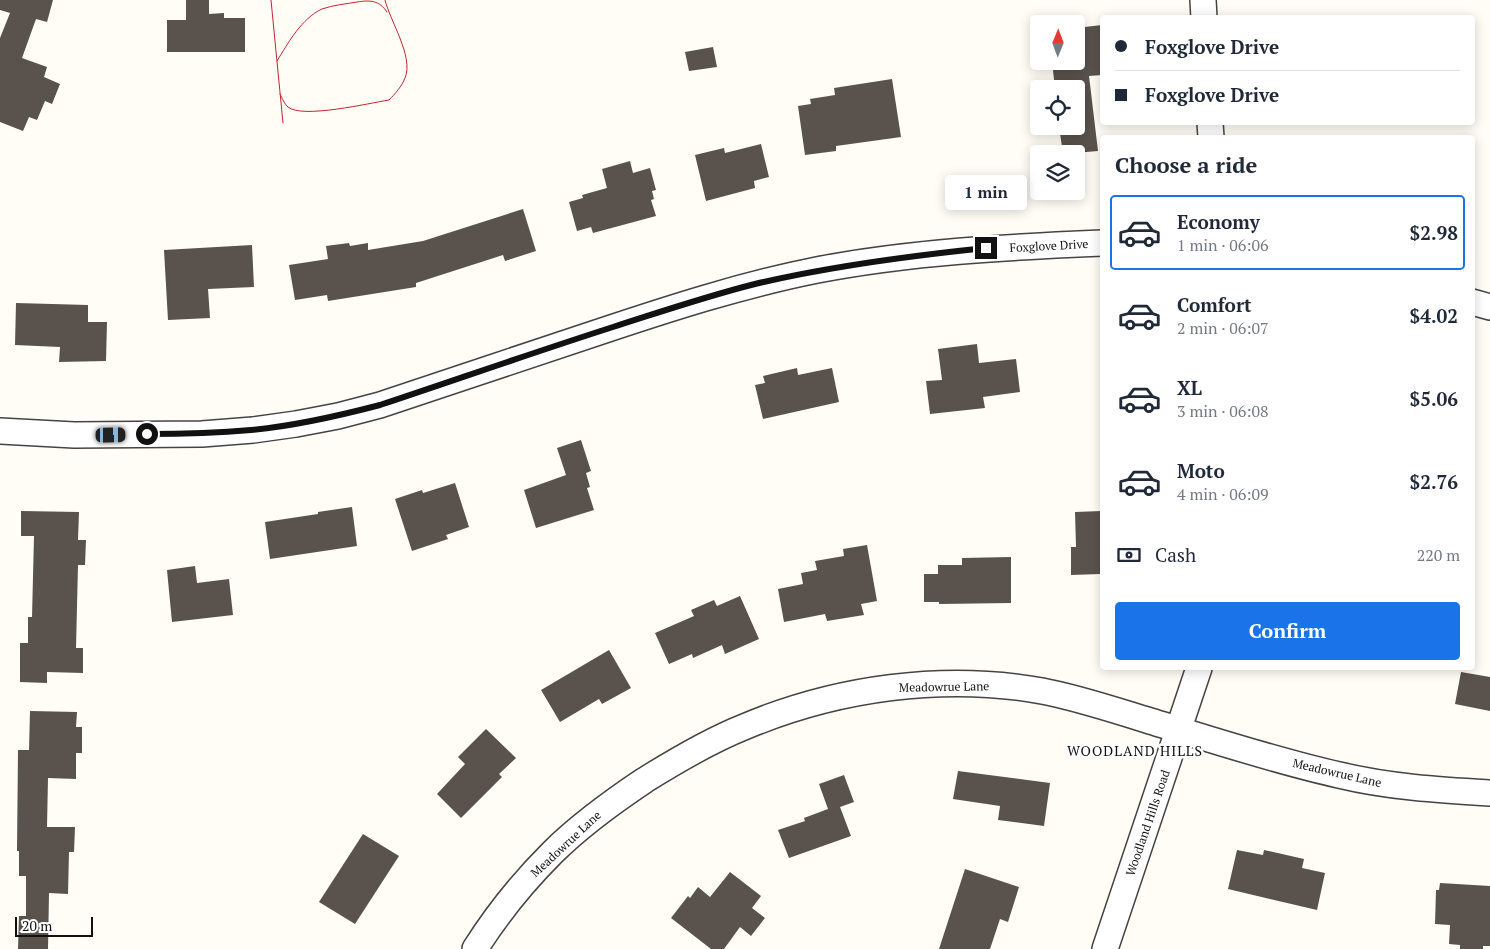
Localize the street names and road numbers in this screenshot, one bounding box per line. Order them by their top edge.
street label: Foxglove Drive [1009,236,1089,255]
street label: Meadowrue Lane [899,678,989,695]
street label: Meadowrue Lane [1291,755,1383,790]
street label: Woodland Hills Road [1122,768,1173,878]
street label: Meadowrue Lane [527,807,604,880]

